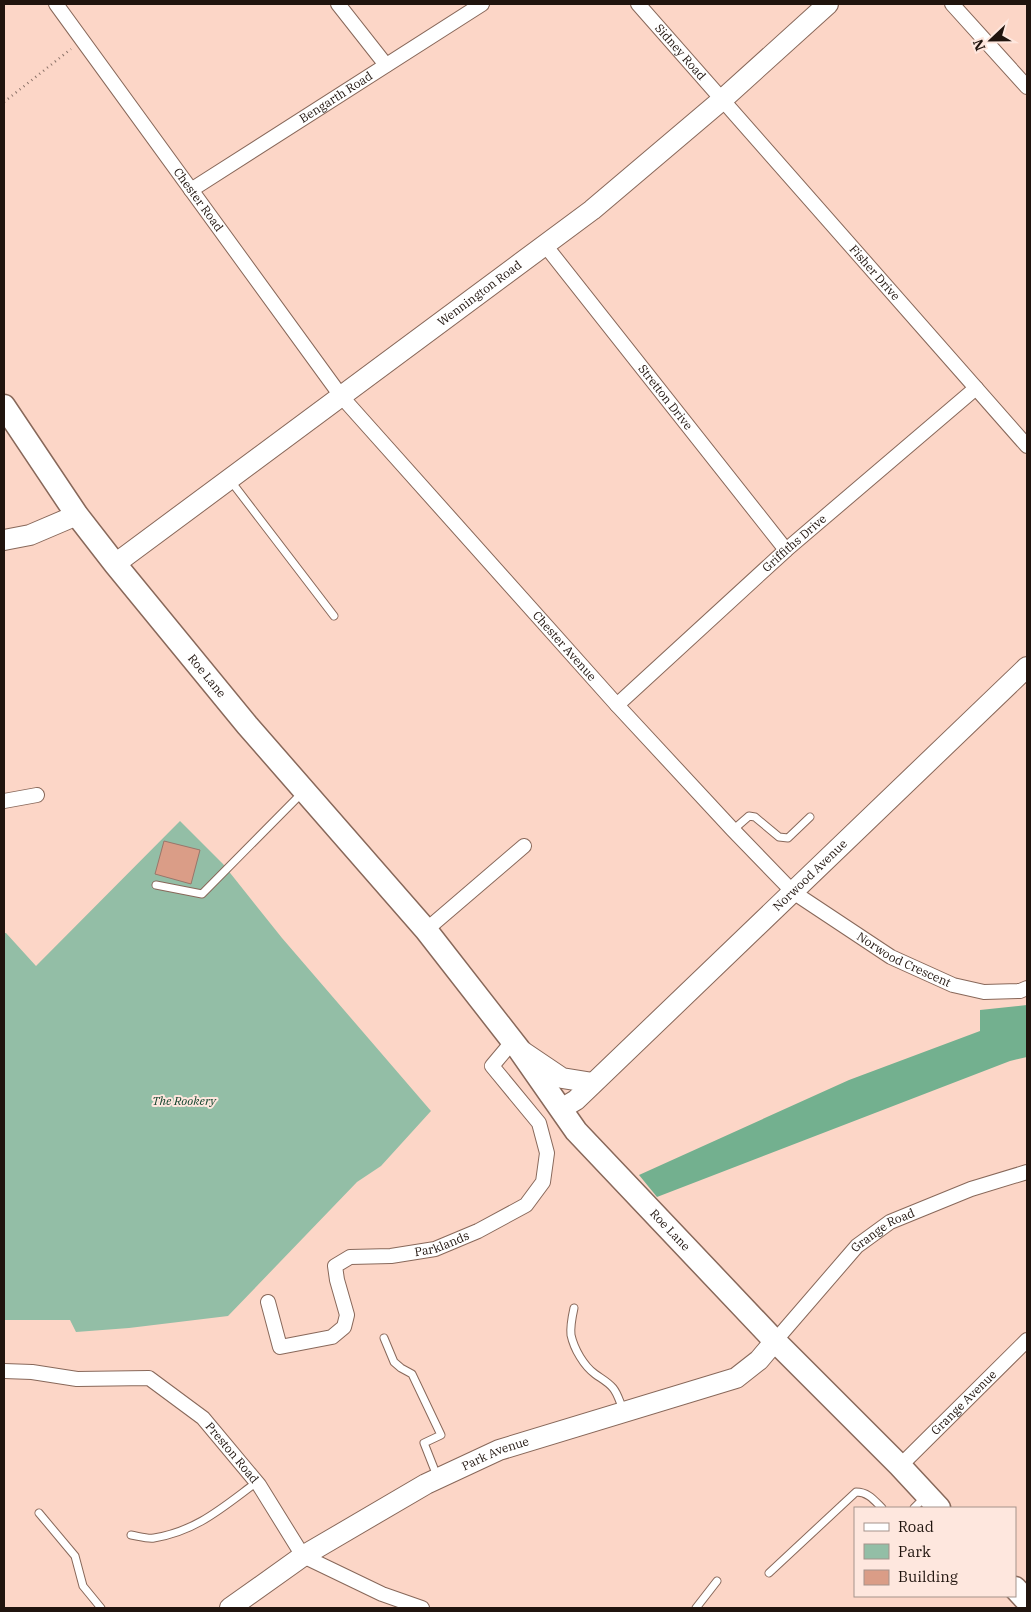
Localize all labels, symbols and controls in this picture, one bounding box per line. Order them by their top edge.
north arrow [966,15,1016,65]
street label: Sidney Road [652,20,709,83]
text: N [969,36,989,53]
street label: Bengarth Road [296,68,375,126]
street label: Chester Road [171,165,227,234]
street label: Fisher Drive [846,241,903,303]
street label: Wennington Road [434,257,524,329]
street label: Stretton Drive [635,361,696,433]
street label: Griffiths Drive [759,511,829,575]
street label: Chester Avenue [530,608,600,684]
street label: Roe Lane [185,651,229,700]
street label: Norwood Avenue [770,836,850,914]
street label: Norwood Crescent [854,928,953,990]
park label: The Rookery [152,1093,217,1108]
street label: Grange Road [847,1205,917,1255]
street label: Roe Lane [647,1206,694,1254]
street label: Parklands [413,1227,472,1259]
street label: Grange Avenue [928,1367,999,1438]
street label: Preston Road [203,1419,262,1486]
street label: Park Avenue [459,1433,531,1473]
legend [854,1507,1016,1597]
text: Road [898,1517,934,1536]
text: Park [898,1542,931,1561]
text: Building [898,1567,958,1586]

